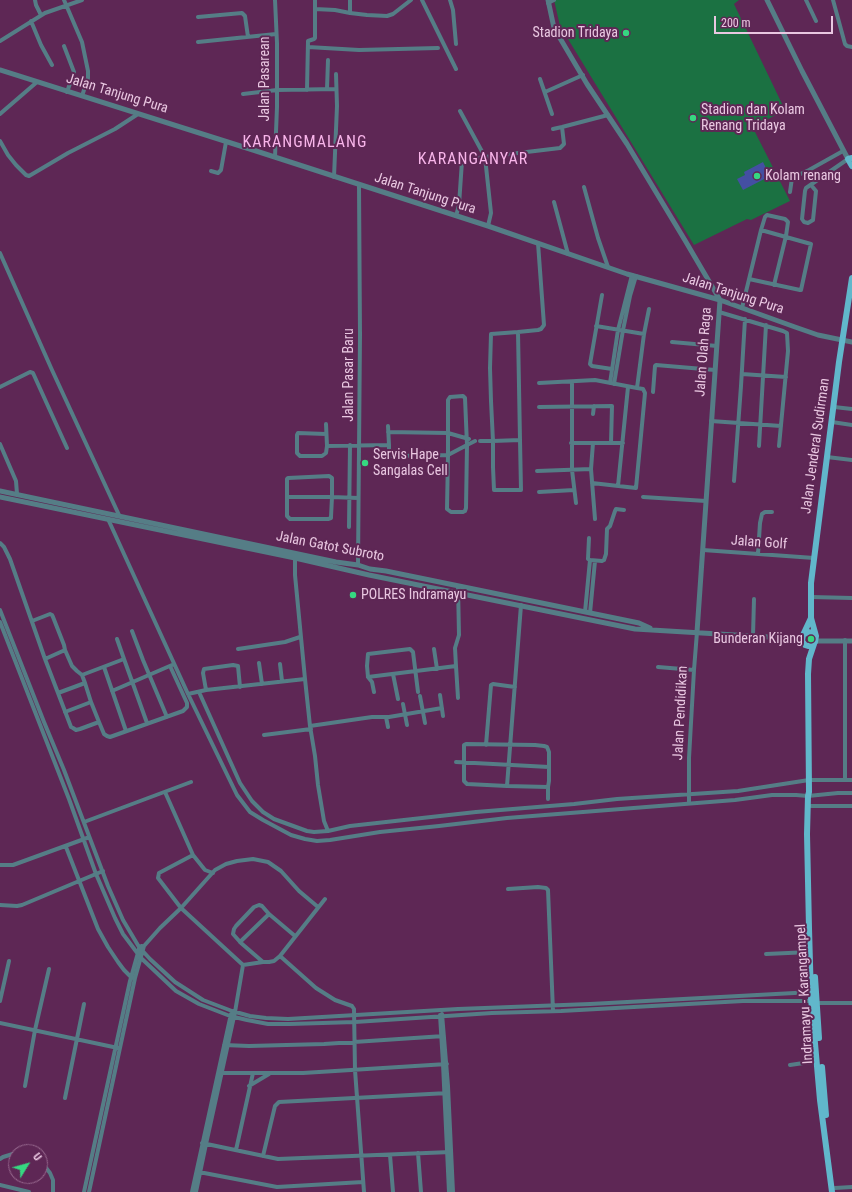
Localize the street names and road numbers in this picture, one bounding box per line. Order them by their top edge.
street label: Jalan Pasarean [257,36,273,122]
street label: Jalan Tanjung Pura [64,71,170,117]
street label: Jalan Tanjung Pura [372,170,478,218]
street label: Jalan Tanjung Pura [680,270,786,318]
street label: Jalan Olah Raga [693,307,715,397]
street label: Jalan Pasar Baru [341,328,357,422]
street label: Jalan Jenderal Sudirman [798,377,834,515]
street label: Jalan Gatot Subroto [274,528,386,566]
street label: Jalan Golf [730,533,788,553]
street label: Jalan Pendidikan [670,665,692,761]
street label: Indramayu - Karangampel [793,924,817,1064]

